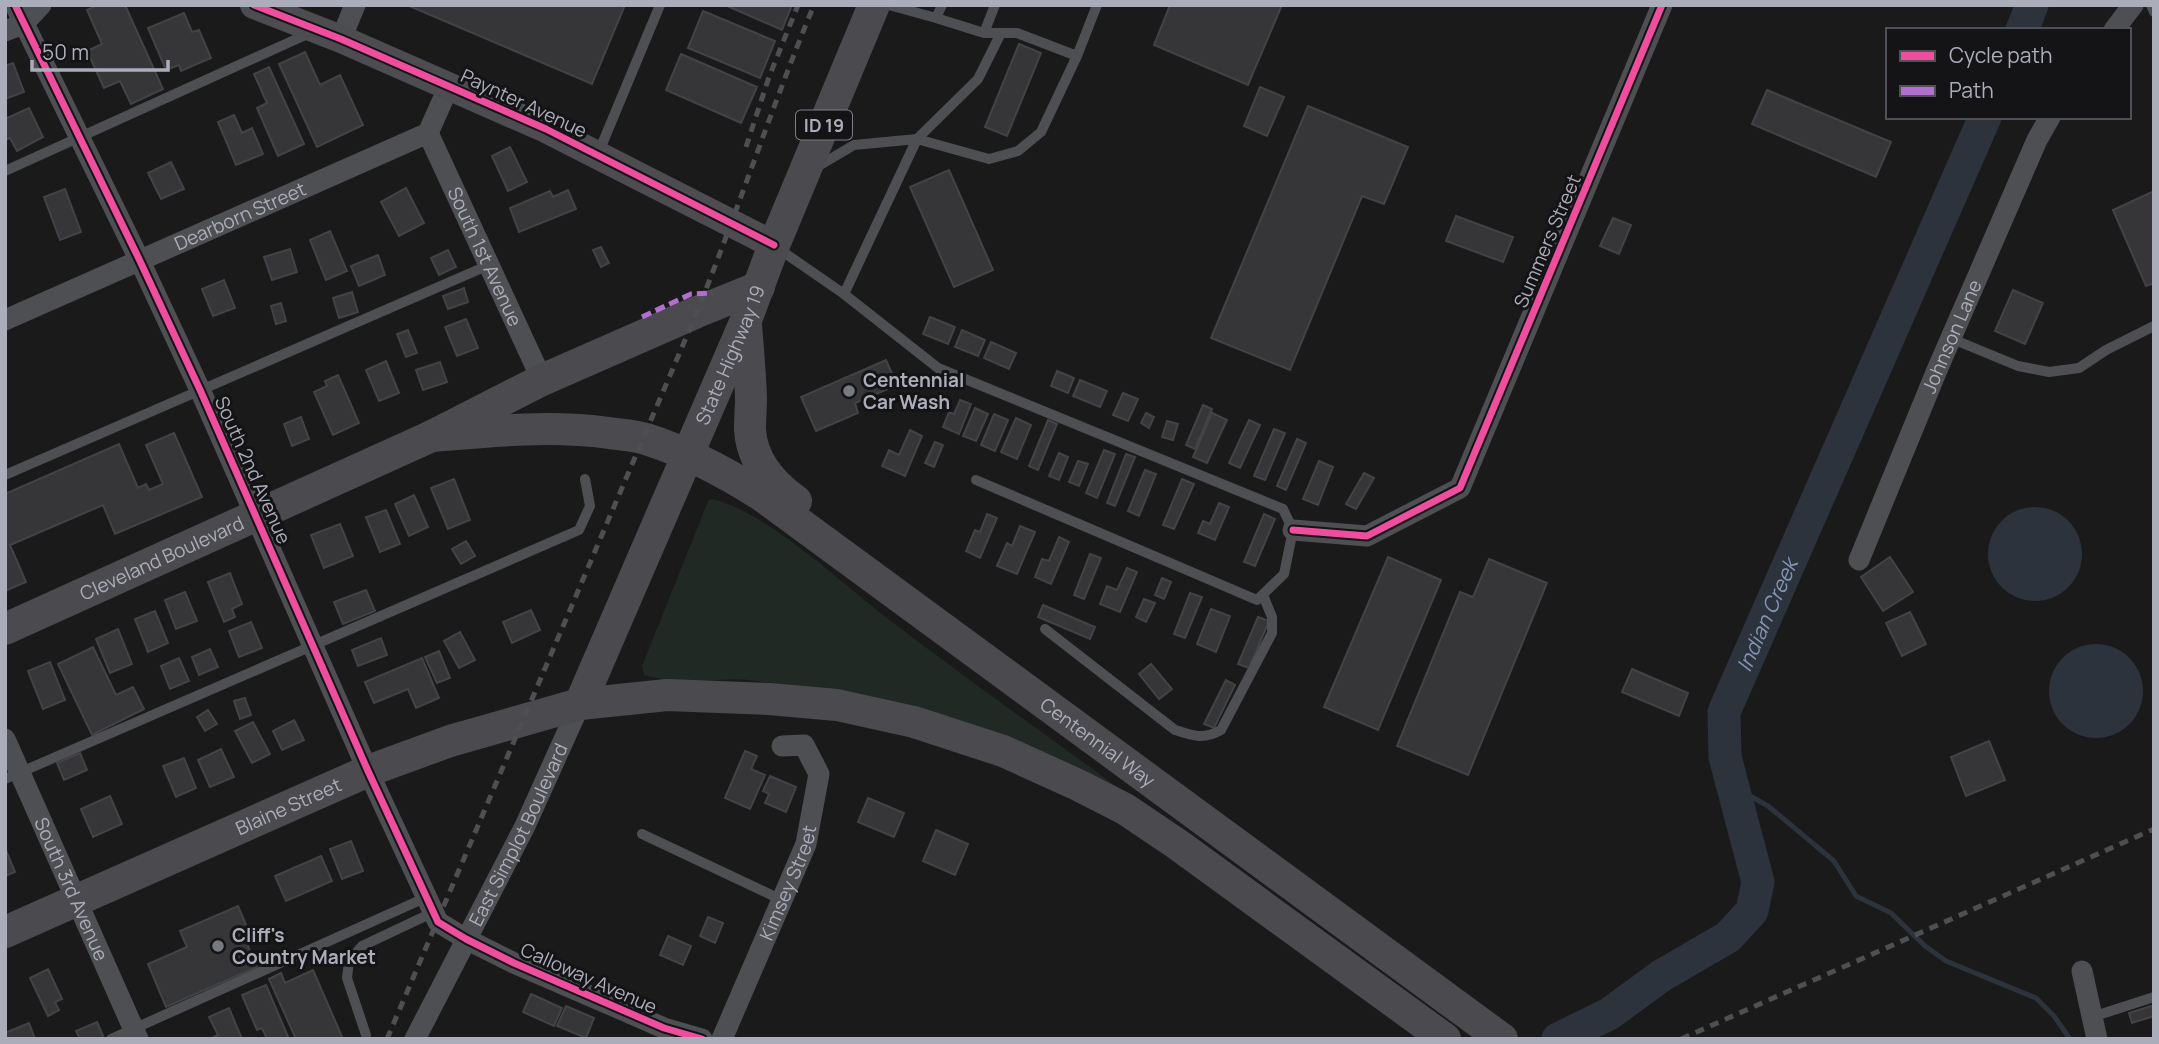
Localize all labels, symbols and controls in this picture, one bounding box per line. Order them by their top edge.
scale bar [32,28,168,72]
legend [1886,28,2131,119]
text: 50 m [42,38,89,66]
text: Cycle path [1949,41,2052,69]
street label: Paynter Avenue [457,62,591,144]
text: Path [1949,76,1994,104]
road number: ID 19 [796,110,852,140]
street label: Summers Street [1507,170,1587,312]
street label: Dearborn Street [170,176,310,257]
street label: South 1st Avenue [442,183,528,330]
street label: Johnson Lane [1916,275,1988,397]
street label: State Highway 19 [689,282,771,429]
place label: Centennial Car Wash [863,367,964,415]
marker: Centennial Car Wash [841,383,857,399]
street label: South 2nd Avenue [209,392,297,548]
street label: Cleveland Boulevard [76,510,248,607]
water label: Indian Creek [1730,552,1805,676]
street label: Centennial Way [1035,691,1161,793]
street label: East Simplot Boulevard [463,739,574,931]
street label: Blaine Street [231,772,345,841]
street label: South 3rd Avenue [28,813,115,965]
street label: Kimsey Street [753,823,822,944]
place label: Cliff's Country Market [232,922,376,970]
street label: Calloway Avenue [517,936,661,1020]
marker: Cliff's Country Market [210,938,226,954]

